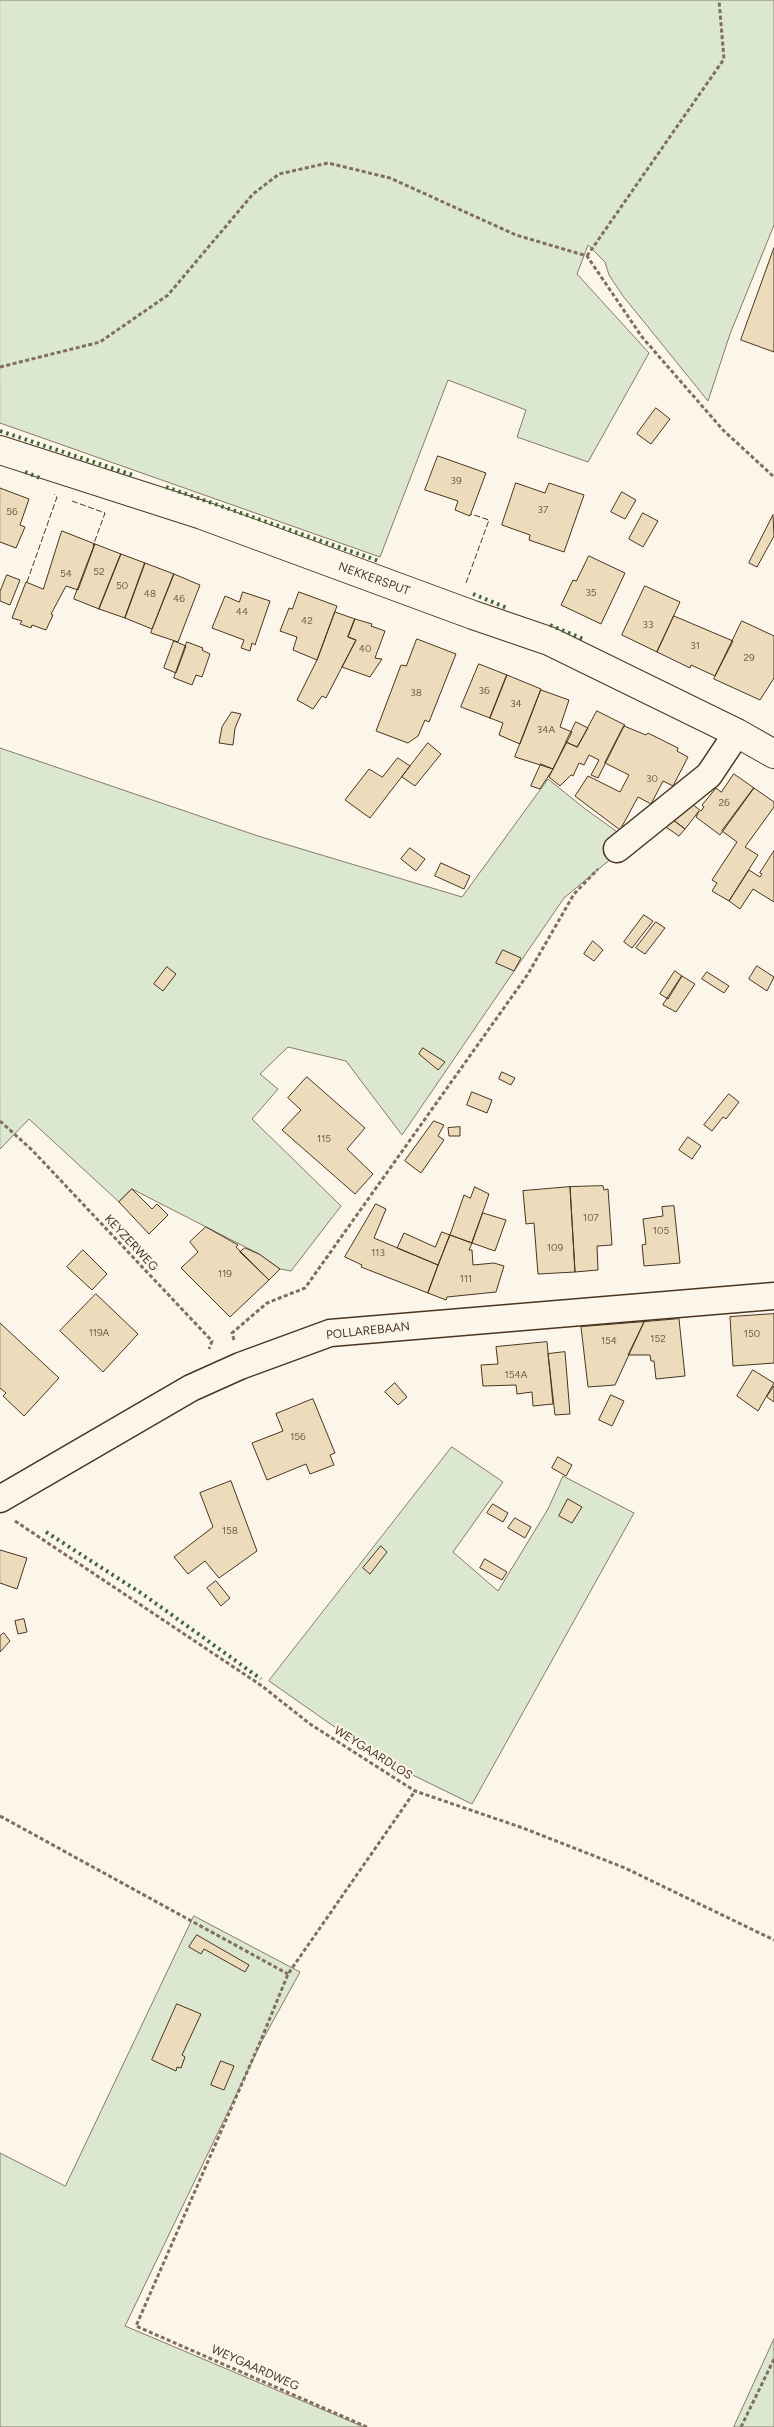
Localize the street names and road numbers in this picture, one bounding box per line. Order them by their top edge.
street label: NEKKERSPUT [336,559,412,599]
street label: KEYZERWEG [101,1212,161,1274]
street label: POLLAREBAAN [325,1319,411,1343]
street label: WEYGAARDLOS [331,1723,415,1783]
street label: WEYGAARDWEG [209,2342,301,2394]

